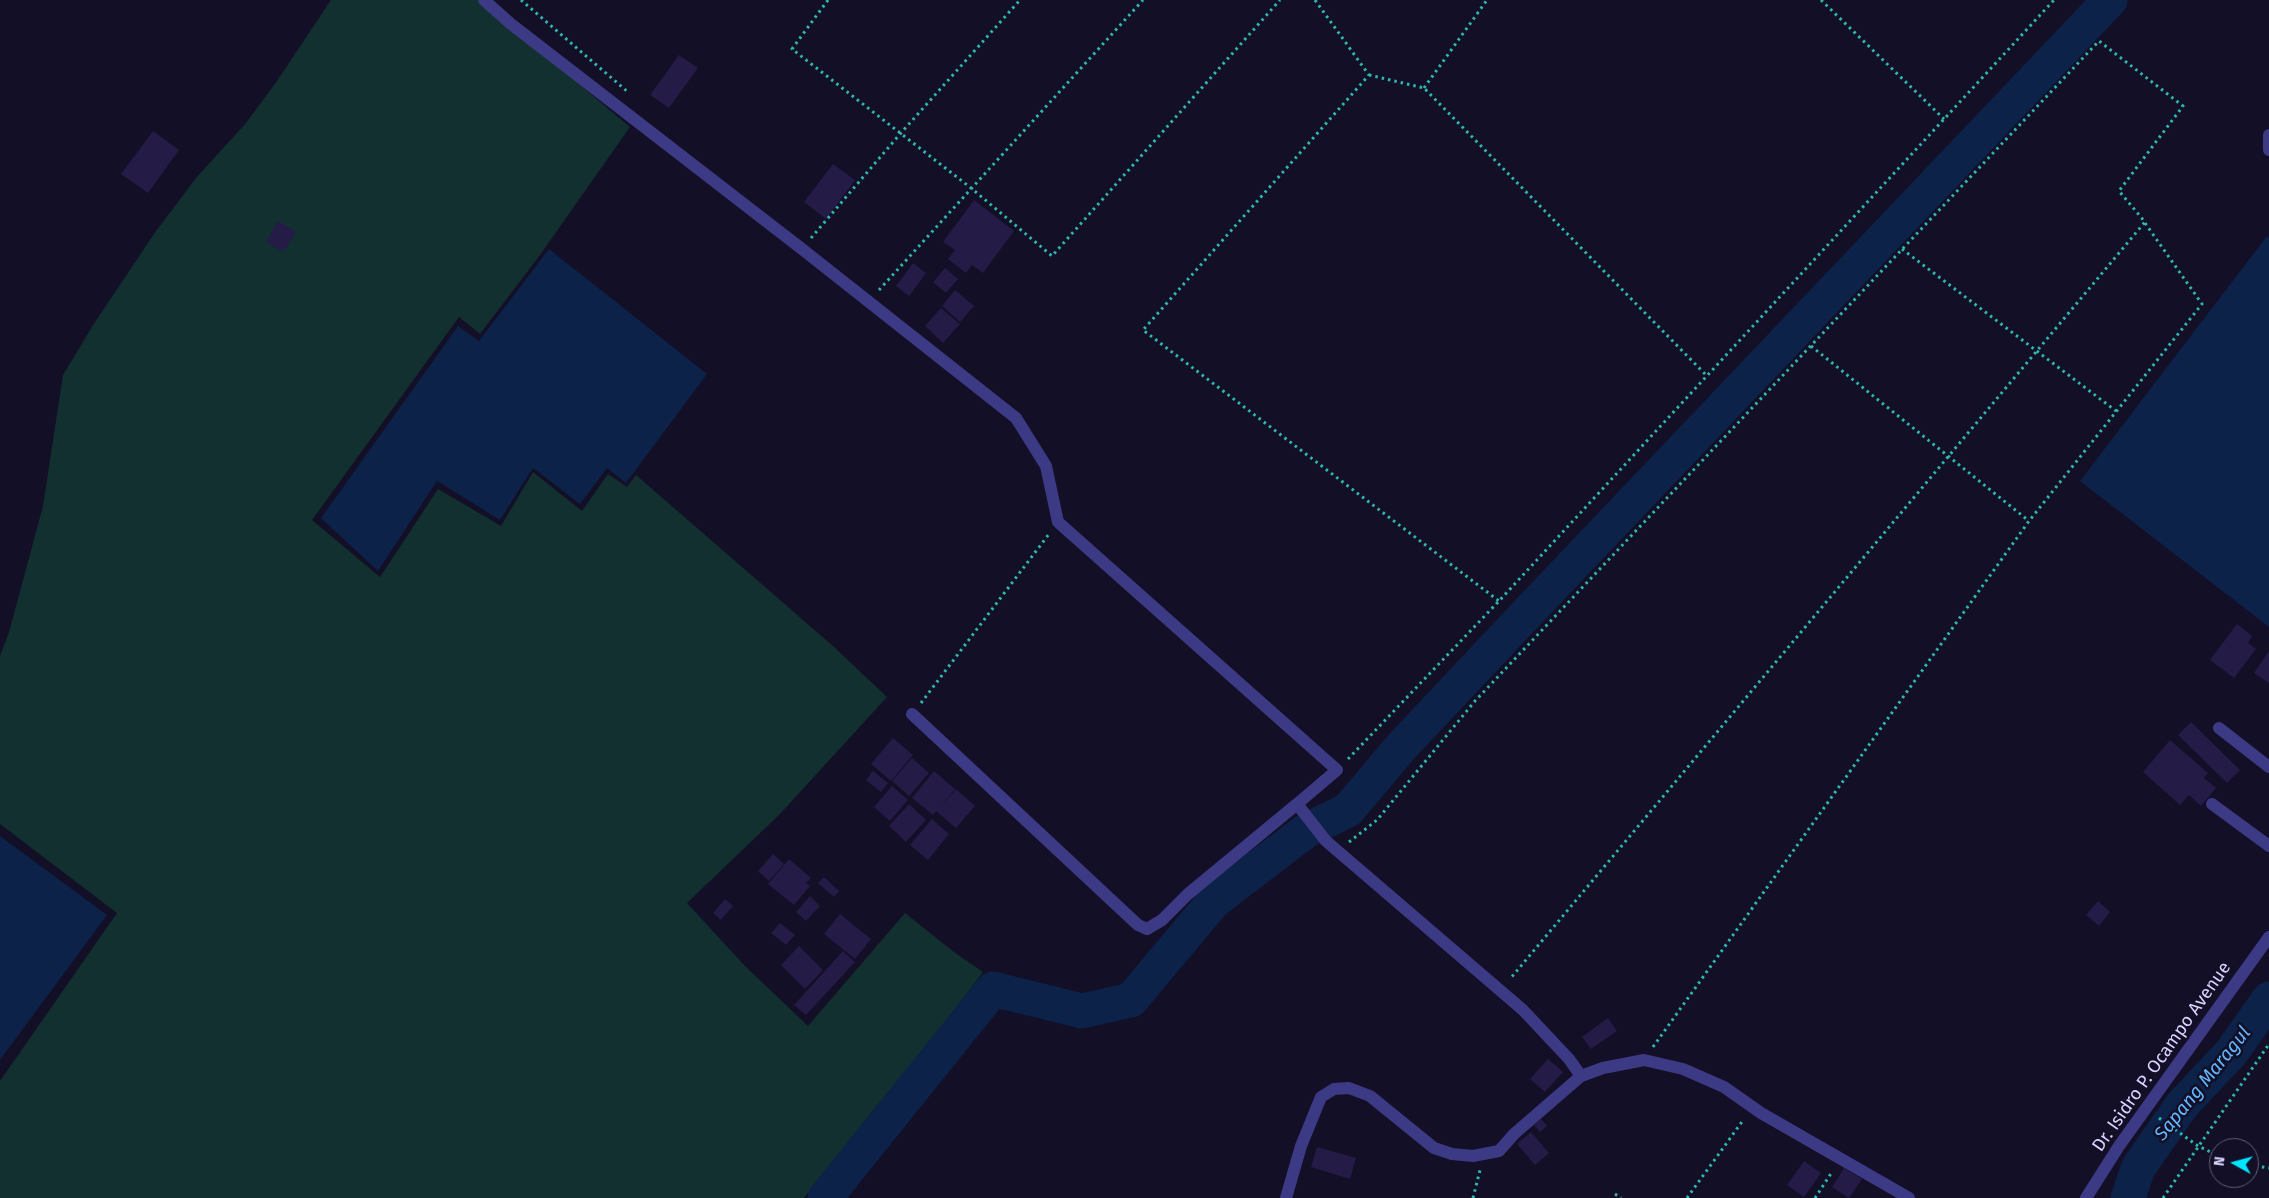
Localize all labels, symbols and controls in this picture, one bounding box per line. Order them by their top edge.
street label: Dr. Isidro P. Ocampo Avenue [2088,958,2236,1156]
water label: Sapang Maragul [2150,1022,2256,1146]
north arrow [2209,1138,2259,1188]
text: N [2211,1156,2229,1167]

